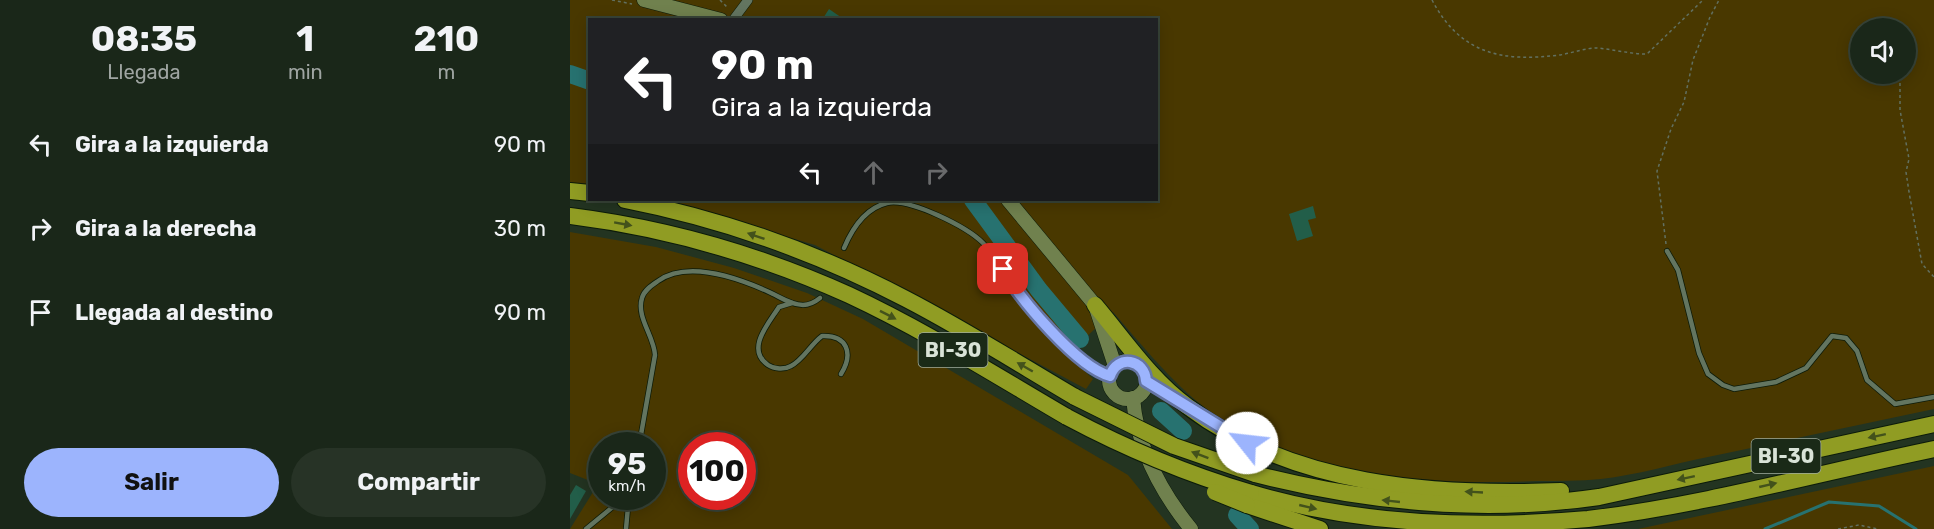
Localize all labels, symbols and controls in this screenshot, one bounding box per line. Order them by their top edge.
text: 08:35 [91,17,197,60]
text: 1 [296,17,314,60]
text: 210 [413,17,479,60]
map controls [1850,18,1916,84]
button: sound [1850,18,1916,84]
text: 90 m [711,40,814,90]
icon: left [612,42,690,120]
text: Llegada [107,60,181,84]
text: min [288,60,323,84]
text: m [437,60,455,84]
text: Gira a la izquierda [711,91,932,123]
icon: left [24,128,57,161]
text: Gira a la izquierda [75,131,269,158]
text: 90 m [494,131,546,158]
icon: left [794,156,827,189]
icon: ahead [857,156,890,189]
icon: right [920,156,953,189]
icon: right [24,212,57,245]
text: Gira a la derecha [75,215,256,242]
text: 30 m [494,215,546,242]
one-way arrow [613,220,632,229]
one-way arrow [747,230,765,240]
pin [977,243,1028,294]
icon: arrive [986,252,1019,285]
icon: arrive [24,296,57,329]
text: Llegada al destino [75,299,273,326]
text: 90 m [494,299,546,326]
one-way arrow [880,310,897,320]
road number: BI-30 [918,333,988,367]
one-way arrow [1017,362,1033,373]
position arrow [1215,411,1279,475]
speed limit sign: 100 [678,432,756,510]
one-way arrow [1867,432,1886,441]
road number: BI-30 [1752,439,1820,473]
text: 95 [608,446,646,482]
button: Salir [24,448,279,517]
button: Compartir [291,448,546,517]
one-way arrow [1190,450,1208,460]
one-way arrow [1677,474,1696,484]
text: km/h [608,477,646,495]
one-way arrow [1759,480,1778,489]
one-way arrow [1464,488,1483,497]
one-way arrow [1382,496,1401,505]
one-way arrow [1299,502,1317,512]

